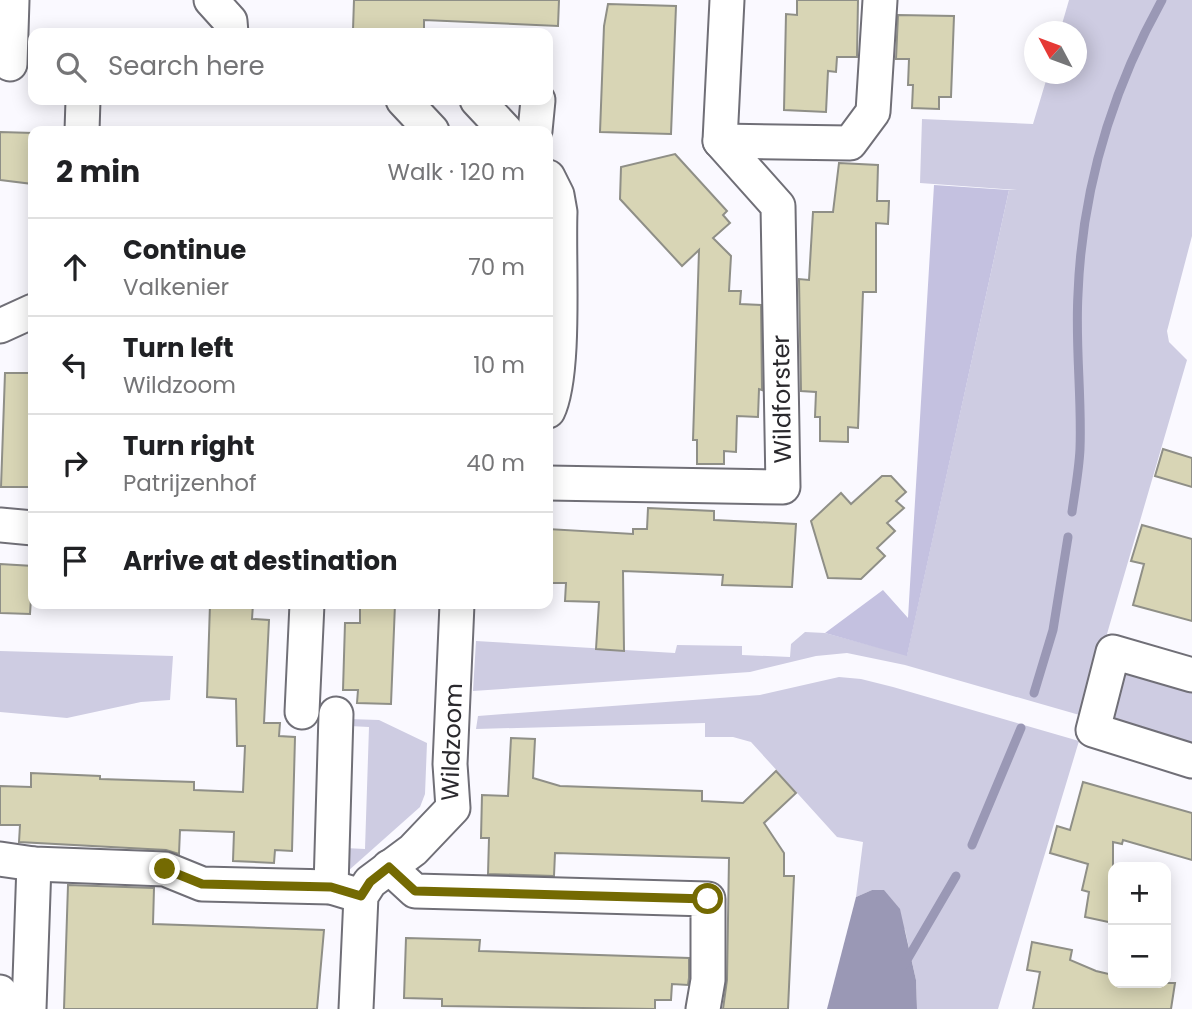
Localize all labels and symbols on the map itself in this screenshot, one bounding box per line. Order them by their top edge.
north arrow [1024,21,1087,84]
street label: Wildforster [764,334,799,464]
street label: Wildzoom [433,683,470,801]
route end [149,853,180,884]
route start [692,883,723,914]

